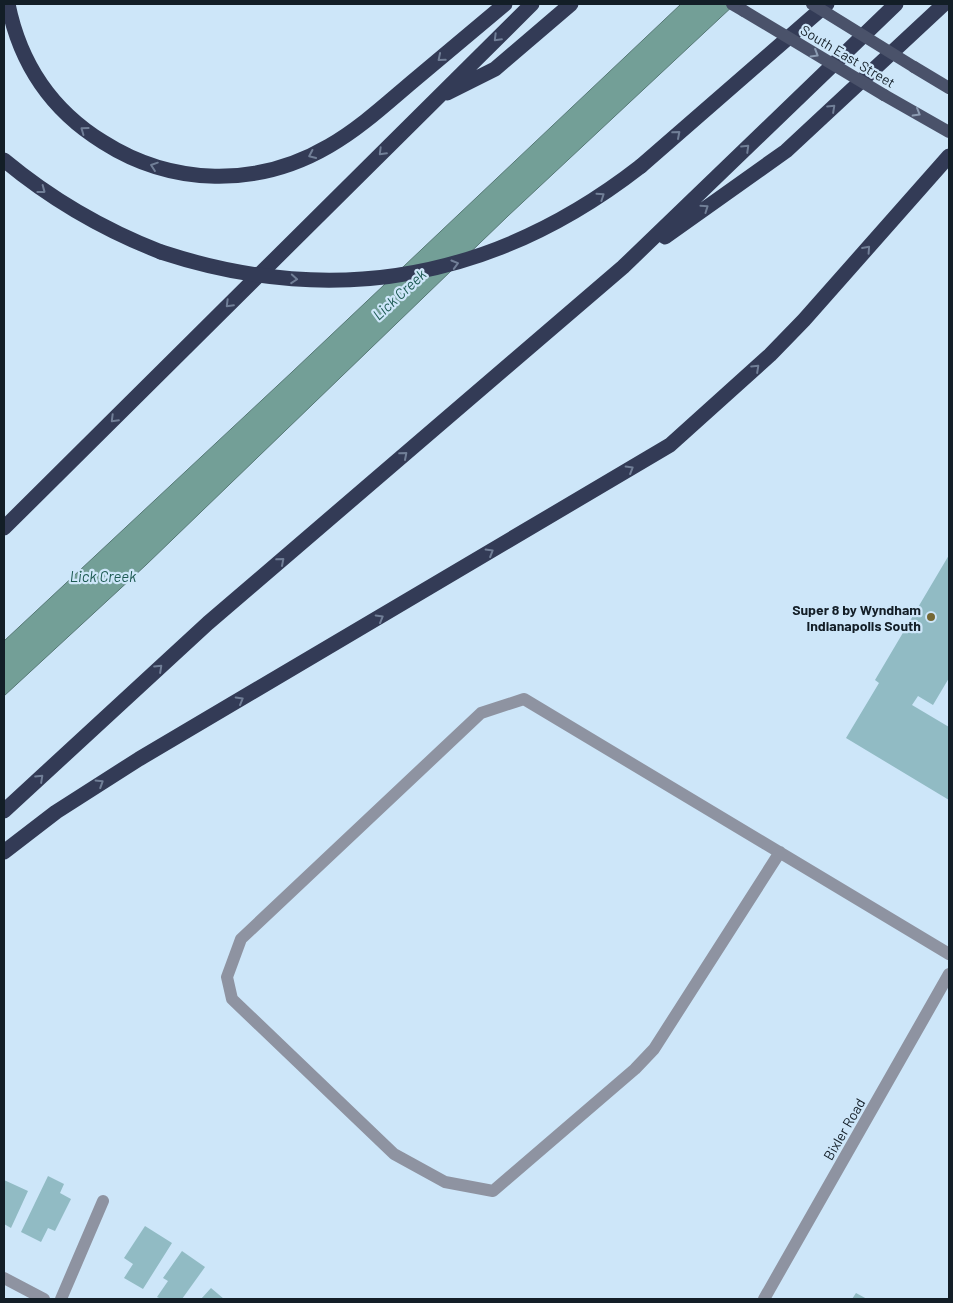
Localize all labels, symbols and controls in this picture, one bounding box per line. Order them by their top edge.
street label: South East Street [798,21,898,91]
one-way arrow [494,32,503,41]
one-way arrow [810,47,819,57]
one-way arrow [438,52,447,60]
one-way arrow [827,105,836,114]
one-way arrow [911,107,920,117]
one-way arrow [80,127,90,136]
one-way arrow [672,131,681,140]
one-way arrow [740,145,749,154]
one-way arrow [378,146,387,155]
one-way arrow [308,149,317,159]
one-way arrow [150,162,159,172]
one-way arrow [36,184,46,193]
one-way arrow [595,193,605,202]
one-way arrow [699,205,709,214]
one-way arrow [861,246,870,255]
one-way arrow [450,260,458,270]
water label: Lick Creek [369,264,430,323]
one-way arrow [290,273,298,284]
one-way arrow [226,298,235,307]
one-way arrow [750,365,759,374]
one-way arrow [111,413,120,422]
one-way arrow [399,451,408,460]
one-way arrow [624,465,633,475]
one-way arrow [485,549,494,559]
one-way arrow [275,558,284,566]
water label: Lick Creek [70,567,137,585]
place label: Super 8 by Wyndham Indianapolis South [792,601,921,634]
marker: Super 8 by Wyndham Indianapolis South [925,611,937,623]
one-way arrow [374,614,383,624]
one-way arrow [154,665,163,674]
one-way arrow [234,696,243,706]
one-way arrow [34,775,43,784]
one-way arrow [95,780,104,790]
street label: Bixler Road [819,1095,869,1163]

